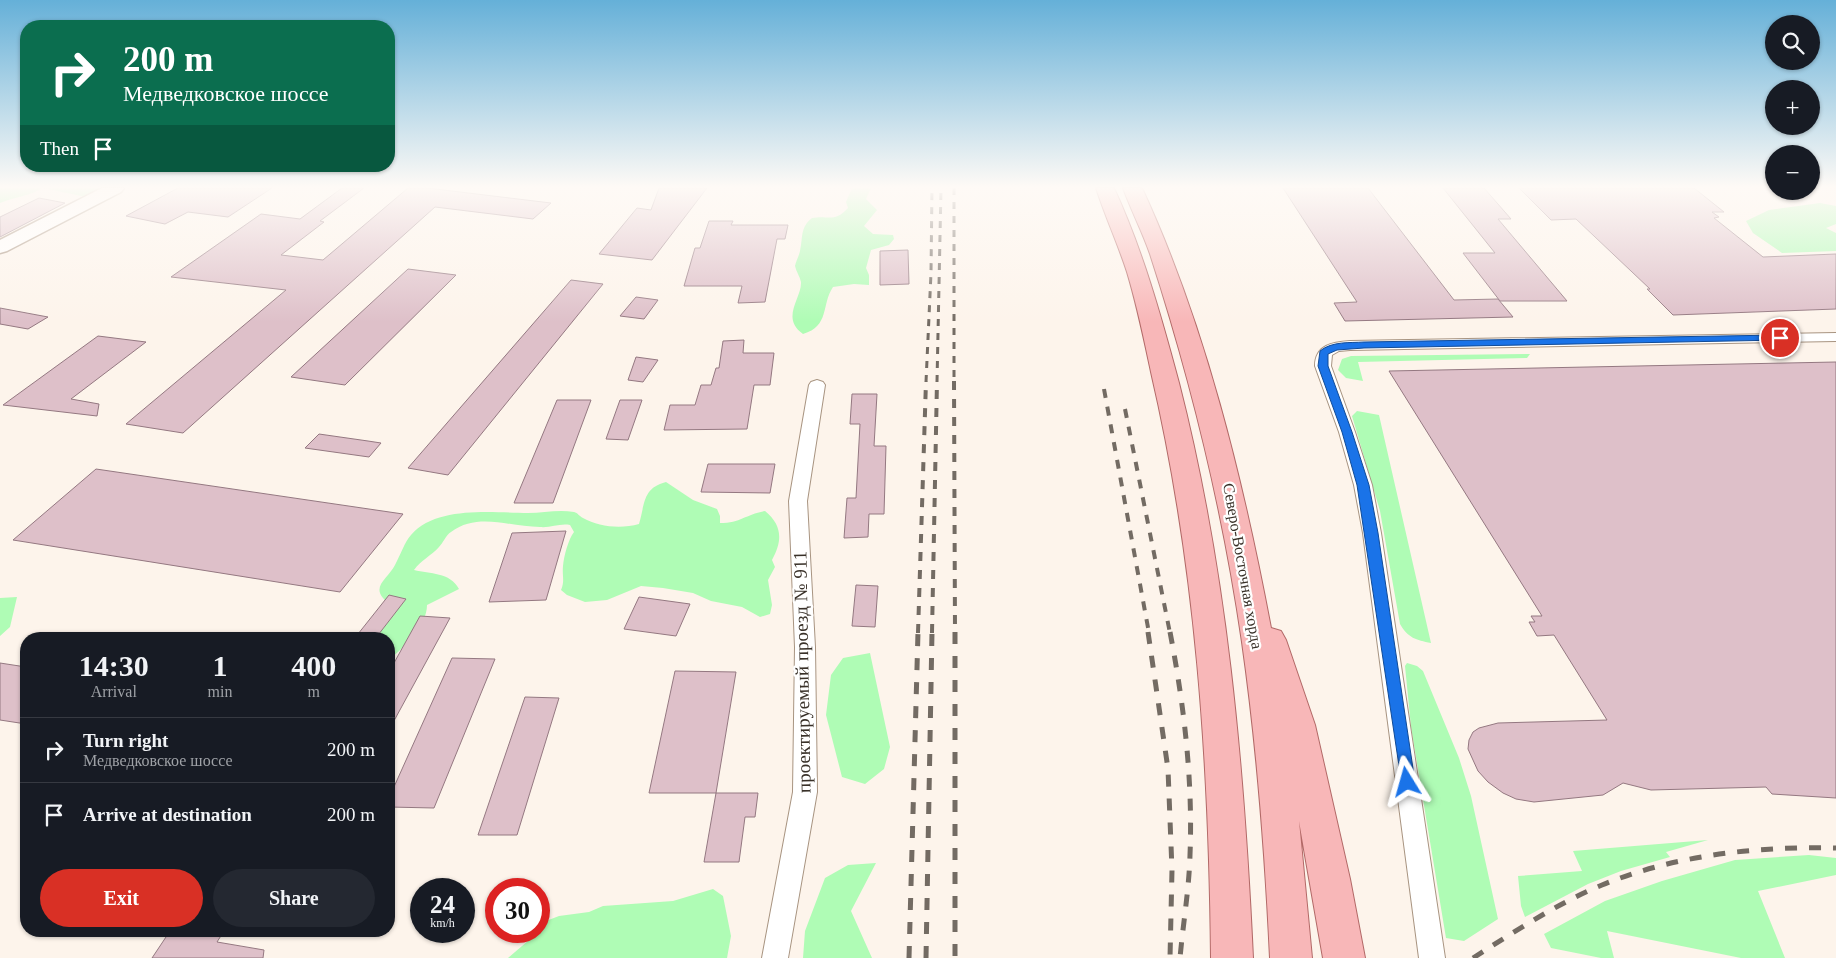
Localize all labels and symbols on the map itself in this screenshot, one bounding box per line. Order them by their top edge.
pin [1759,317,1801,359]
street label: Северо-Восточная хорда [1219,482,1266,650]
street label: проектируемый проезд № 911 [789,551,815,793]
position arrow [1380,755,1432,807]
speed limit sign: 30 [485,878,550,943]

